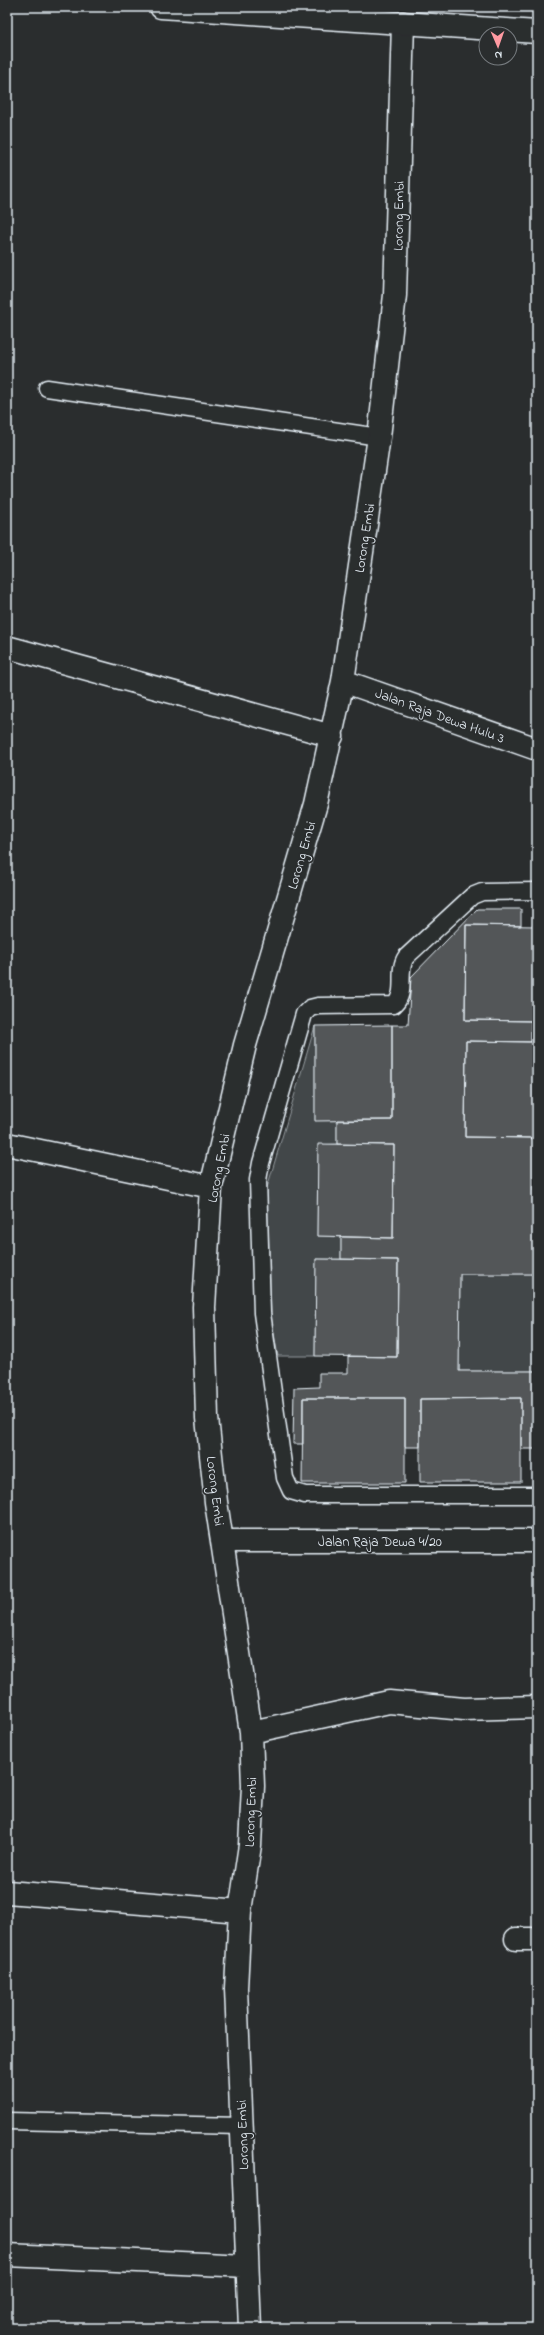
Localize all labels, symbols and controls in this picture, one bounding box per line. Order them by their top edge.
north arrow [478,26,518,66]
text: N [494,47,502,63]
street label: Lorong Embi [388,181,412,251]
street label: Lorong Embi [350,502,382,575]
street label: Jalan Raja Dewa Hulu 3 [372,683,507,750]
street label: Lorong Embi [283,819,323,892]
street label: Lorong Embi [202,1132,237,1205]
street label: Lorong Embi [199,1455,229,1527]
street label: Jalan Raja Dewa 4/20 [318,1532,442,1553]
street label: Lorong Embi [240,1777,264,1847]
street label: Lorong Embi [232,2100,256,2170]

